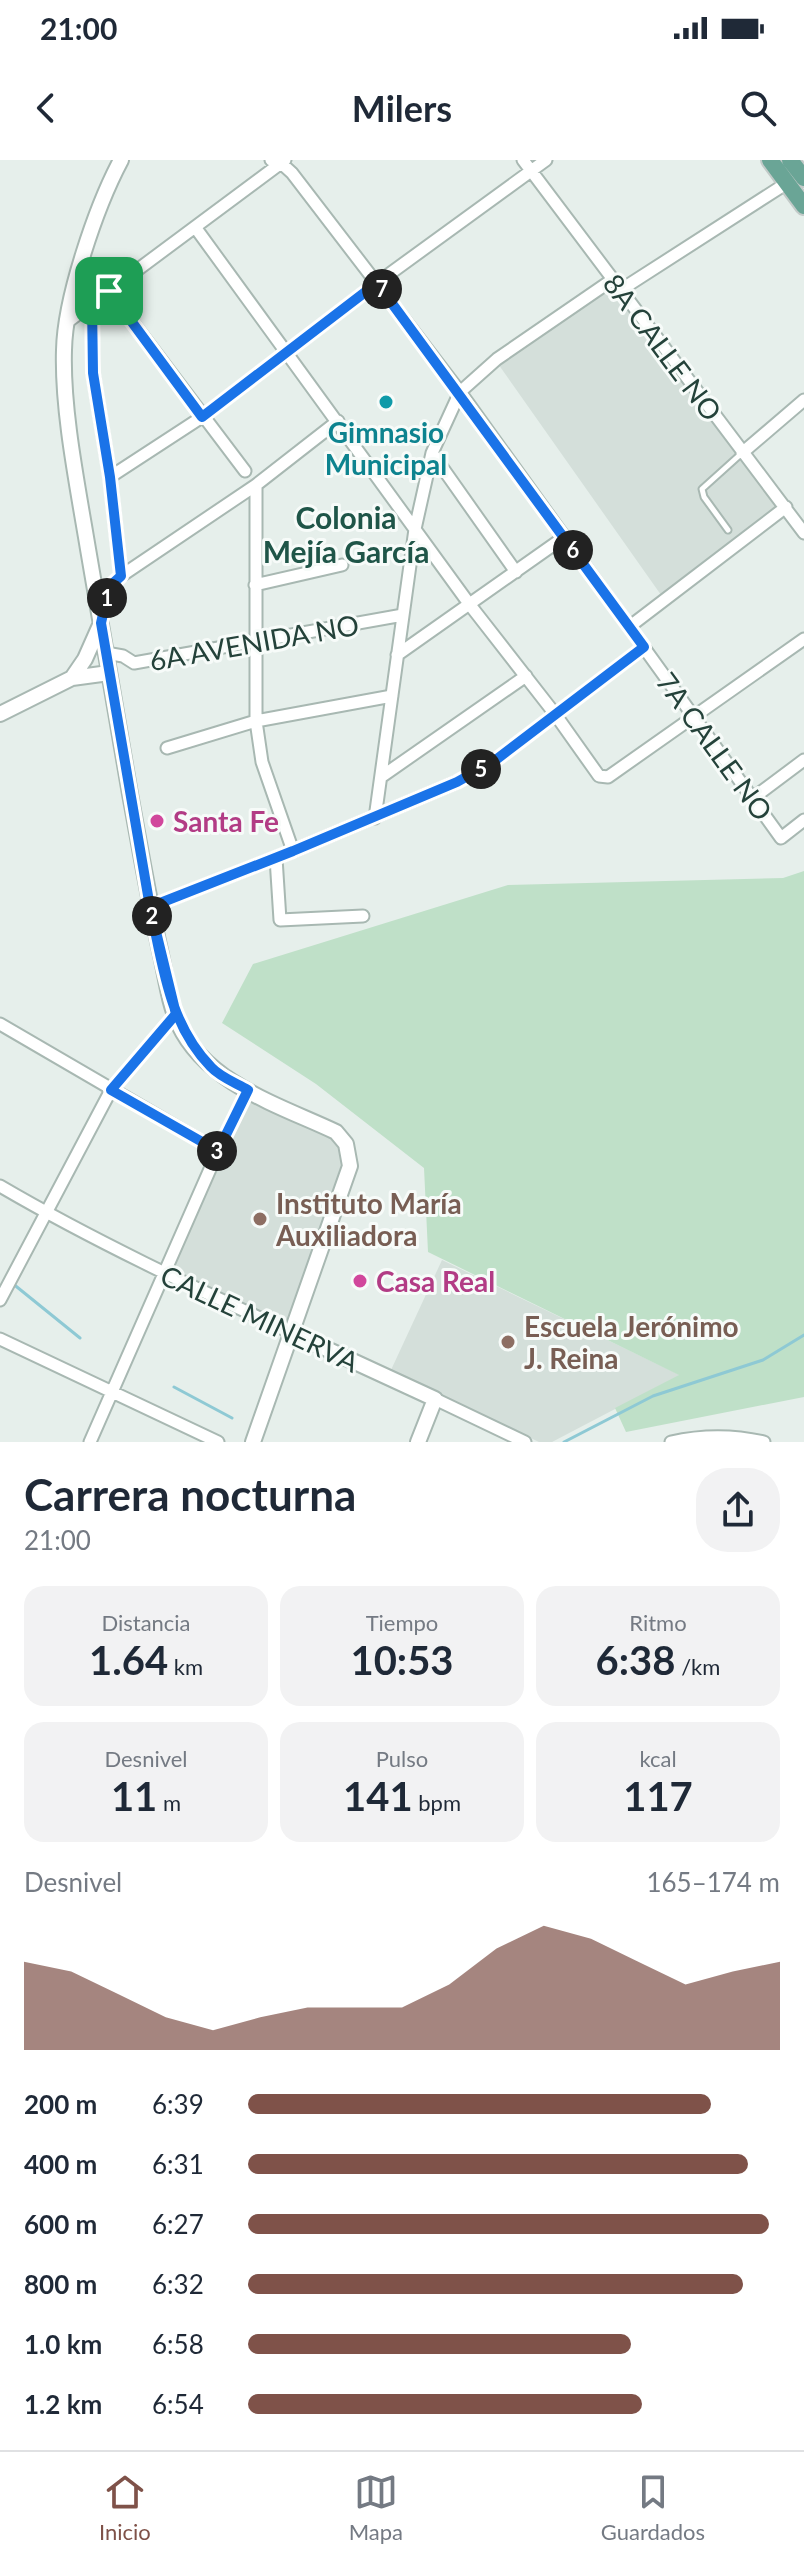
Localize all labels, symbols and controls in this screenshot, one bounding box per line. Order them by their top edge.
text: 21:00 [40,10,117,46]
icon: back [24,86,68,130]
text: Milers [352,86,452,130]
icon: search [736,86,780,130]
pin [75,257,143,325]
street label: 8A CALLE NO [597,267,729,427]
icon: arrive [87,269,131,313]
pin: 7 [362,269,402,309]
text: 7 [376,275,388,302]
marker: Gimnasio Municipal [377,393,395,411]
place label: Gimnasio Municipal [325,415,447,481]
district label: Colonia Mejía García [263,499,429,569]
pin: 6 [553,530,593,570]
text: 6 [567,536,579,563]
pin: 1 [87,578,127,618]
text: 1 [101,584,113,611]
street label: 6A AVENIDA NO [147,607,361,677]
street label: 7A CALLE NO [650,665,780,827]
pin: 5 [461,749,501,789]
text: 5 [475,755,487,782]
place label: Santa Fe [173,804,279,838]
marker: Santa Fe [148,812,166,830]
pin: 2 [132,896,172,936]
text: 2 [146,902,158,929]
pin: 3 [197,1131,237,1171]
text: 3 [211,1137,223,1164]
place label: Instituto María Auxiliadora [275,1186,462,1252]
marker: Instituto María Auxiliadora [251,1210,269,1228]
street label: CALLE MINERVA [156,1257,364,1379]
place label: Casa Real [376,1264,495,1298]
marker: Casa Real [351,1272,369,1290]
place label: Escuela Jerónimo J. Reina [524,1309,739,1375]
marker: Escuela Jerónimo J. Reina [499,1333,517,1351]
text: Carrera nocturna [24,1468,356,1520]
button: share [696,1468,780,1552]
text: 21:00 [24,1524,91,1556]
text: Distancia [101,1609,191,1636]
text: Tiempo [366,1609,438,1636]
text: Ritmo [629,1609,687,1636]
text: 1.64 [89,1636,168,1684]
text: 10:53 [350,1636,454,1684]
text: 6:38 [596,1636,676,1684]
text: km [168,1653,203,1680]
text: /km [676,1653,720,1680]
text: Desnivel [104,1745,188,1772]
text: Pulso [376,1745,428,1772]
text: kcal [639,1745,677,1772]
text: 11 [111,1772,157,1820]
text: 141 [343,1772,413,1820]
text: 117 [623,1772,693,1820]
text: m [157,1789,181,1816]
text: bpm [413,1789,461,1816]
text: Desnivel [24,1866,122,1898]
text: 165–174 m [646,1866,780,1898]
text: 200 m [24,2088,97,2120]
text: 6:39 [152,2088,204,2120]
text: 400 m [24,2148,97,2180]
text: 6:31 [152,2148,204,2180]
text: 600 m [24,2208,97,2240]
text: 6:27 [152,2208,204,2240]
text: 800 m [24,2268,97,2300]
text: 6:32 [152,2268,204,2300]
text: 1.0 km [24,2328,102,2360]
text: 6:58 [152,2328,204,2360]
text: 1.2 km [24,2388,102,2420]
text: 6:54 [152,2388,204,2420]
tab: Inicio [99,2470,151,2545]
tab: Mapa [349,2470,403,2545]
tab: Guardados [601,2470,705,2545]

